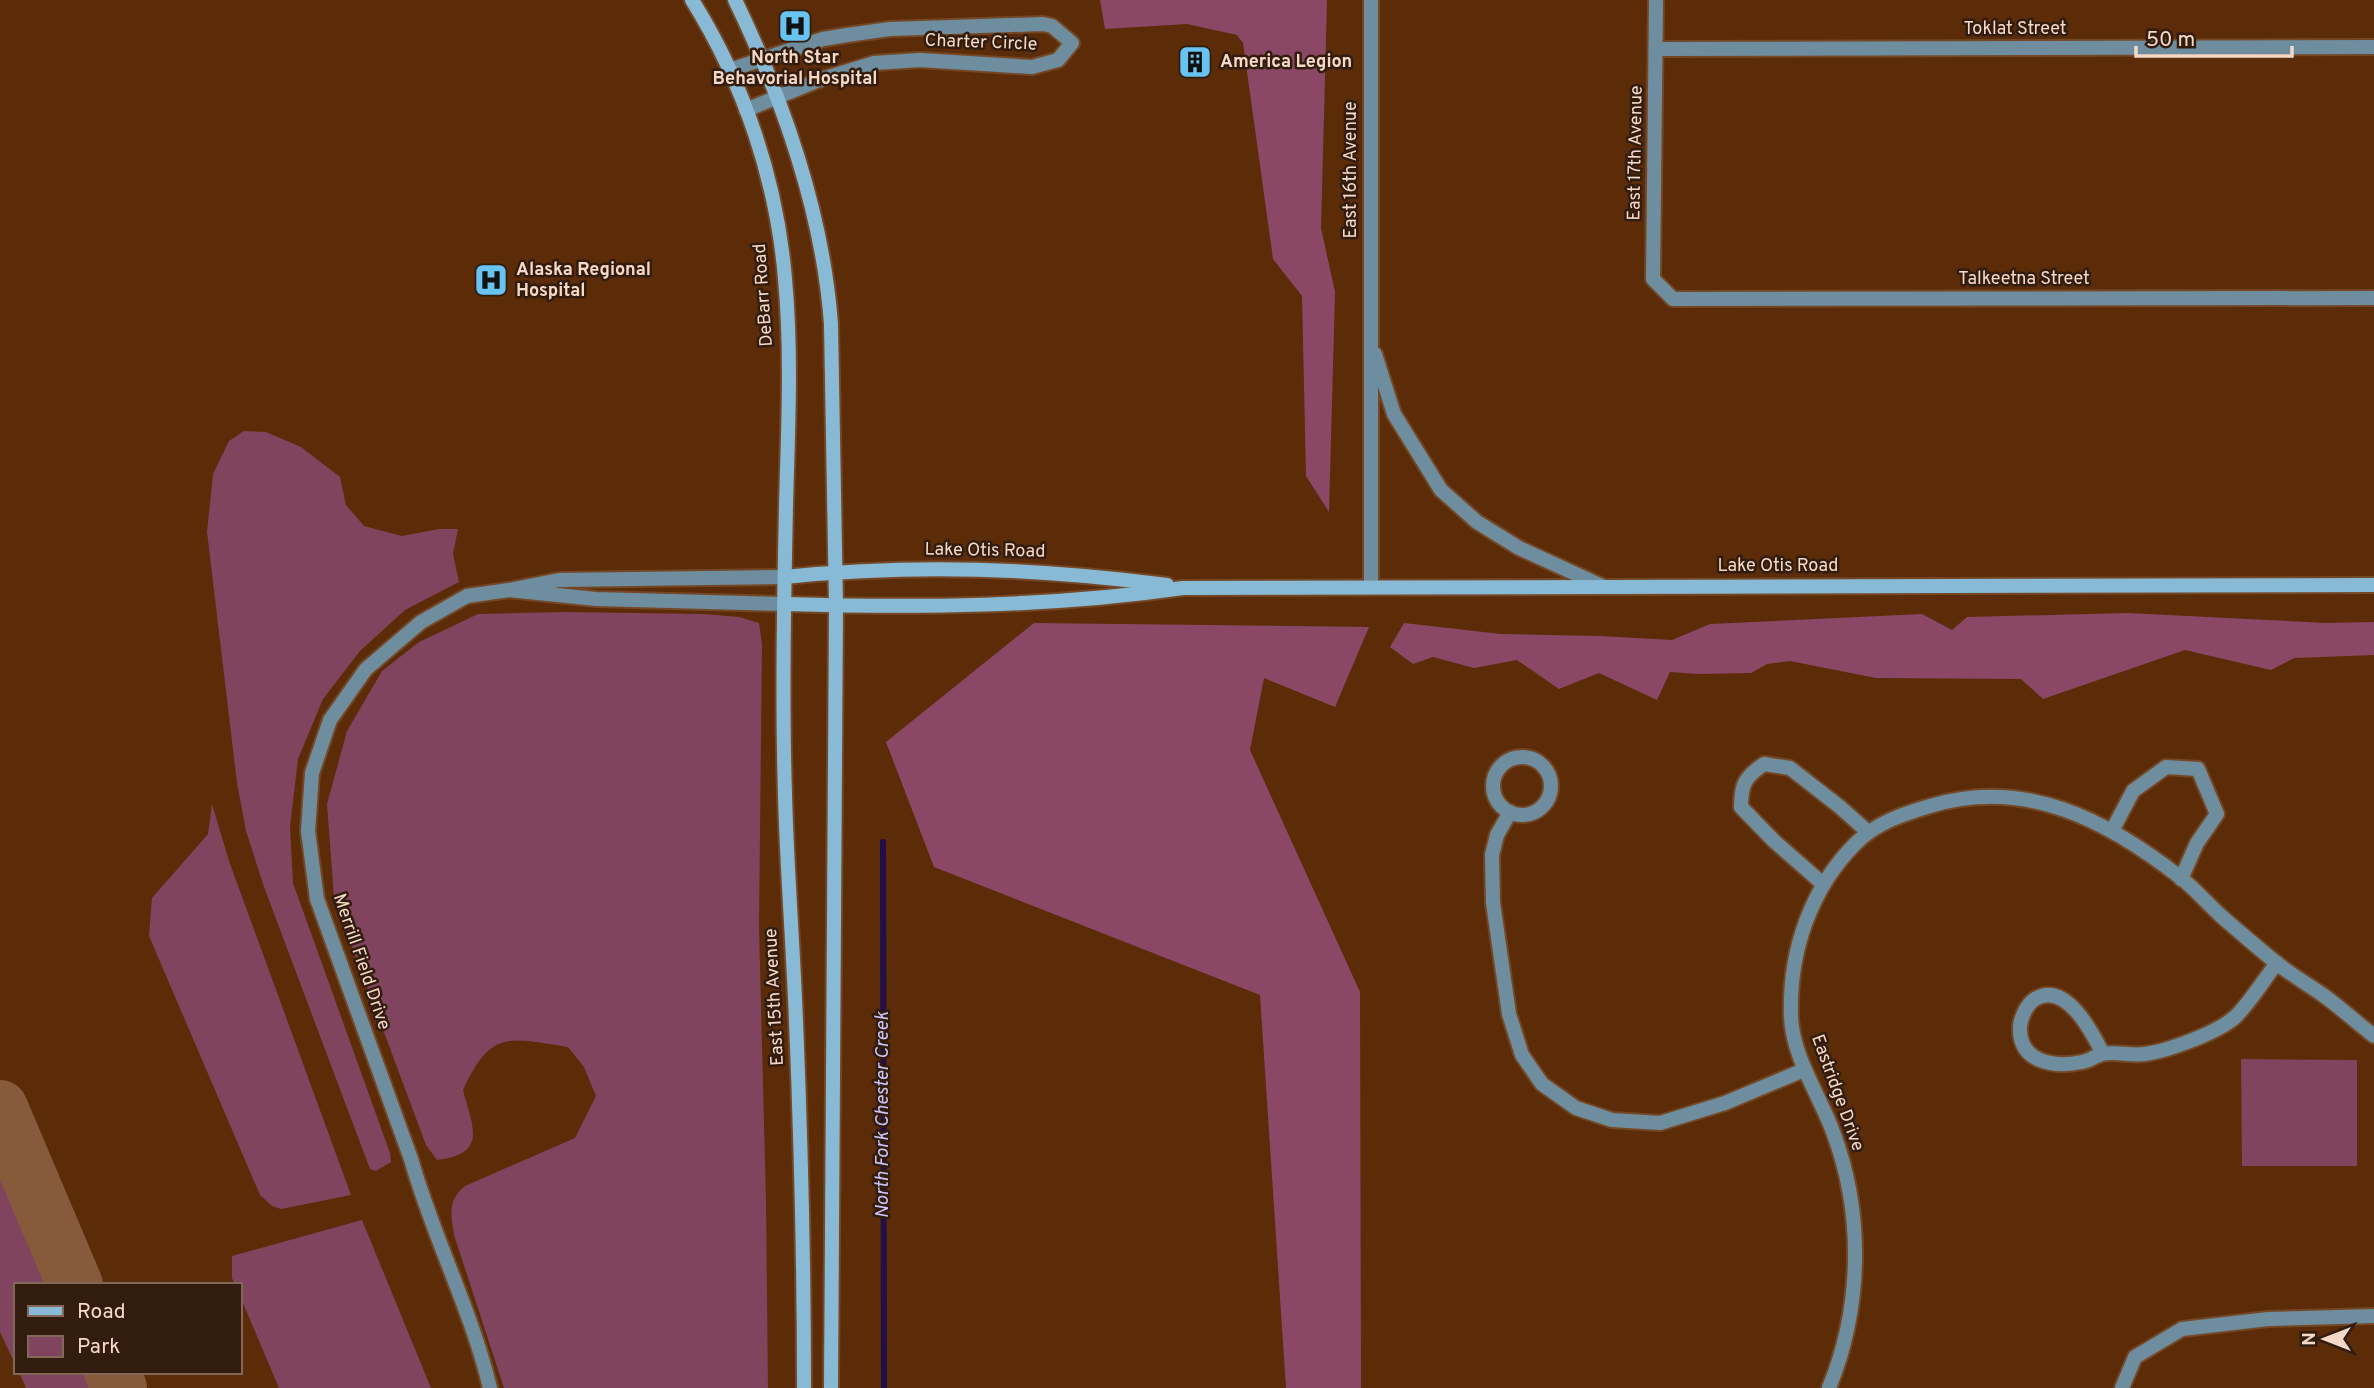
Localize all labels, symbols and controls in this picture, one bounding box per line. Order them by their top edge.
hospital icon: North Star Behavorial Hospital [776,7,814,45]
scale bar [2136,14,2292,58]
street label: Toklat Street [1964,18,2066,41]
text: 50 m [2146,27,2195,54]
street label: Charter Circle [924,30,1038,56]
building icon: America Legion [1176,43,1214,81]
place label: North Star Behavorial Hospital [713,47,877,91]
place label: America Legion [1220,51,1352,74]
street label: East 17th Avenue [1623,85,1649,221]
street label: East 16th Avenue [1340,101,1363,239]
street label: DeBarr Road [749,243,779,347]
place label: Alaska Regional Hospital [516,259,651,303]
hospital icon: Alaska Regional Hospital [472,261,510,299]
street label: Talkeetna Street [1958,268,2090,291]
street label: Lake Otis Road [924,538,1046,564]
street label: Lake Otis Road [1718,555,1838,578]
street label: Merrill Field Drive [327,891,395,1033]
street label: East 15th Avenue [760,928,790,1066]
water label: North Fork Chester Creek [871,1011,895,1218]
street label: Eastridge Drive [1805,1031,1869,1155]
legend [14,1283,242,1374]
text: Road [77,1299,126,1326]
north arrow [2290,1304,2360,1374]
text: N [2298,1332,2322,1346]
text: Park [77,1334,120,1361]

